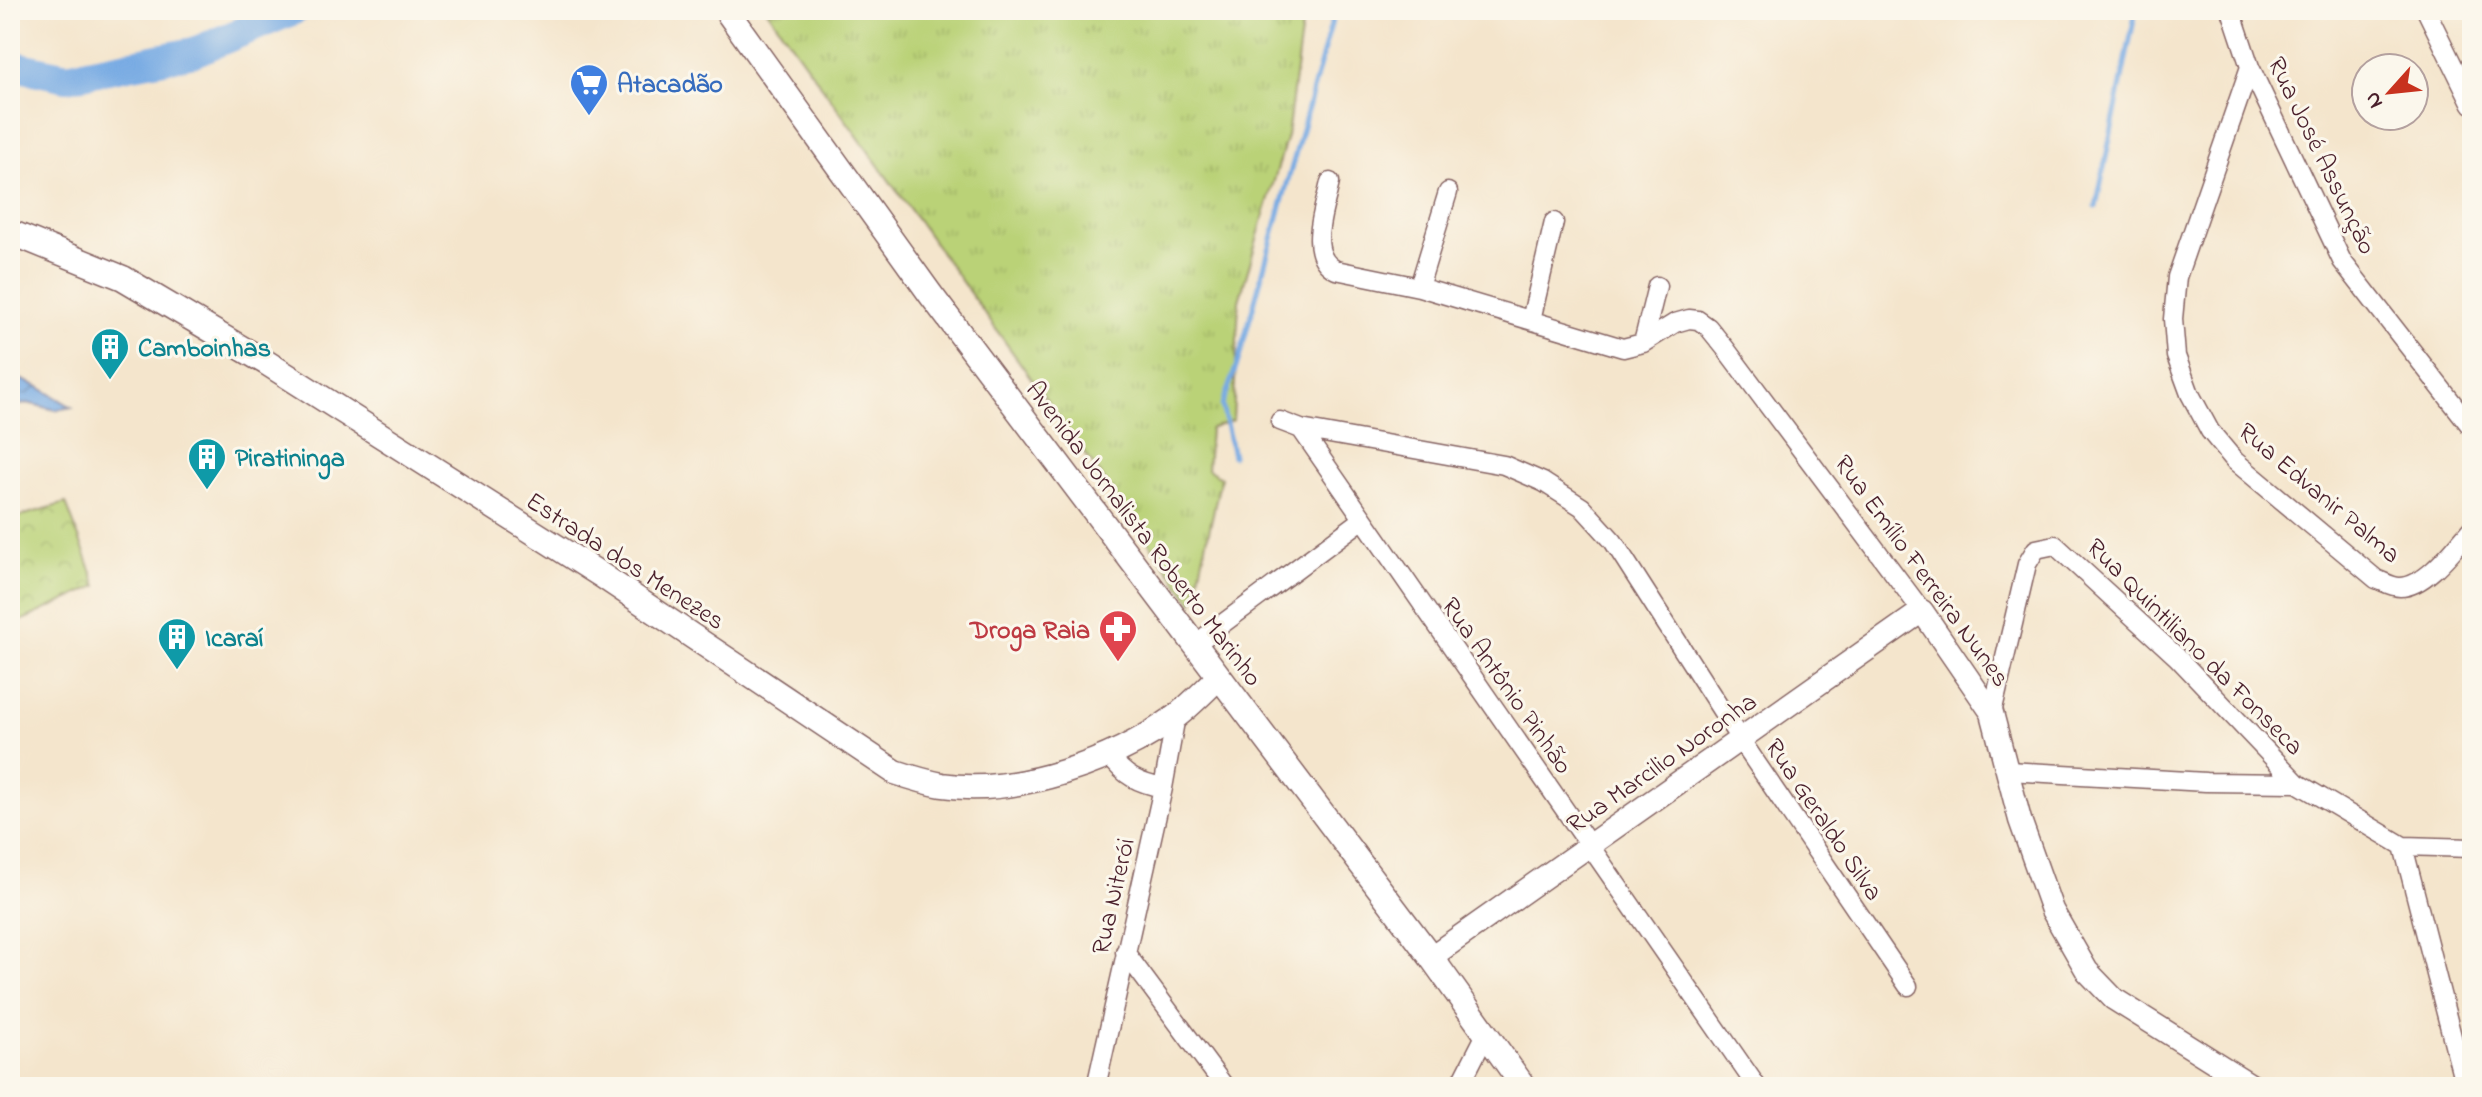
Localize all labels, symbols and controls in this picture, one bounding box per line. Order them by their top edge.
street label: Rua José Assunção [2256,51,2385,262]
north arrow [2350,52,2430,132]
supermarket icon: Atacadão [568,62,610,117]
place label: Atacadão [617,67,723,105]
text: N [2357,86,2392,114]
building icon: Camboinhas [89,326,131,381]
place label: Camboinhas [138,331,271,369]
street label: Avenida Jornalista Roberto Marinho [1015,374,1270,696]
street label: Rua Edvanir Palma [2228,415,2408,574]
building icon: Piratininga [186,436,228,491]
place label: Piratininga [235,441,345,480]
street label: Rua Emílio Ferreira Nunes [1823,448,2018,696]
street label: Estrada dos Menezes [517,484,731,641]
street label: Rua Quintiliano da Fonseca [2076,531,2311,766]
street label: Rua Antônio Pinhão [1430,590,1581,783]
pharmacy icon: Droga Raia [1097,608,1139,663]
place label: Droga Raia [969,613,1090,652]
building icon: Icaraí [156,616,198,671]
place label: Icaraí [205,621,264,659]
street label: Rua Marcilio Noronha [1560,684,1766,844]
street label: Rua Geraldo Silva [1754,732,1891,909]
street label: Rua Niterói [1083,835,1147,959]

